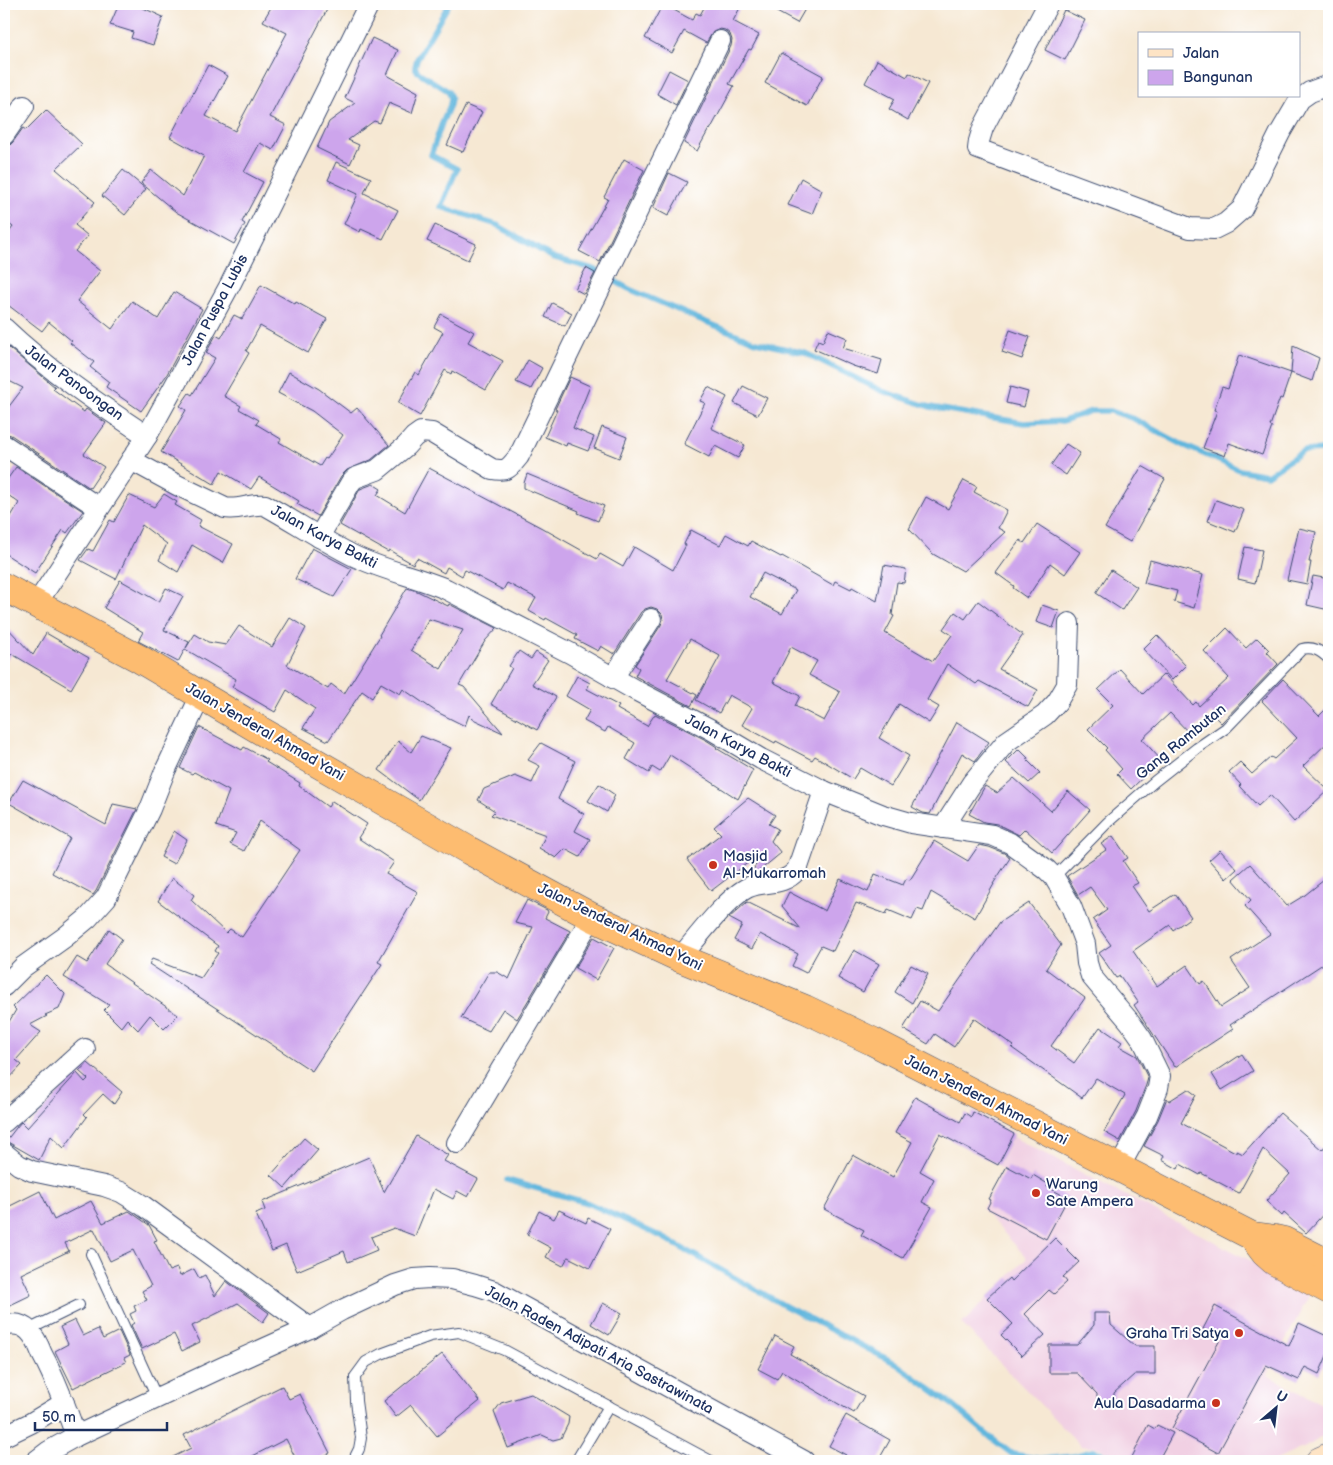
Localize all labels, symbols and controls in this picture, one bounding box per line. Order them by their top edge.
legend [1138,32,1300,98]
text: Jalan [1183,44,1219,63]
text: Bangunan [1183,68,1253,87]
street label: Jalan Puspa Lubis [178,251,253,369]
street label: Jalan Panoongan [21,341,127,425]
street label: Jalan Karya Bakti [267,501,381,573]
street label: Jalan Jenderal Ahmad Yani [182,679,348,785]
street label: Gang Rambutan [1132,700,1230,784]
street label: Jalan Karya Bakti [681,710,795,782]
place label: Masjid Al-Mukarromah [723,847,826,883]
marker: Masjid Al-Mukarromah [707,859,719,871]
street label: Jalan Jenderal Ahmad Yani [535,879,705,975]
street label: Jalan Jenderal Ahmad Yani [901,1050,1071,1150]
place label: Warung Sate Ampera [1046,1175,1133,1211]
marker: Warung Sate Ampera [1030,1187,1042,1199]
street label: Jalan Raden Adipati Aria Sastrawinata [481,1281,717,1419]
place label: Graha Tri Satya [1126,1324,1229,1343]
marker: Graha Tri Satya [1233,1327,1245,1339]
north arrow [1250,1382,1300,1432]
text: U [1273,1387,1290,1407]
place label: Aula Dasadarma [1094,1394,1206,1413]
marker: Aula Dasadarma [1210,1397,1222,1409]
scale bar [35,1400,168,1432]
text: 50 m [42,1408,76,1427]

